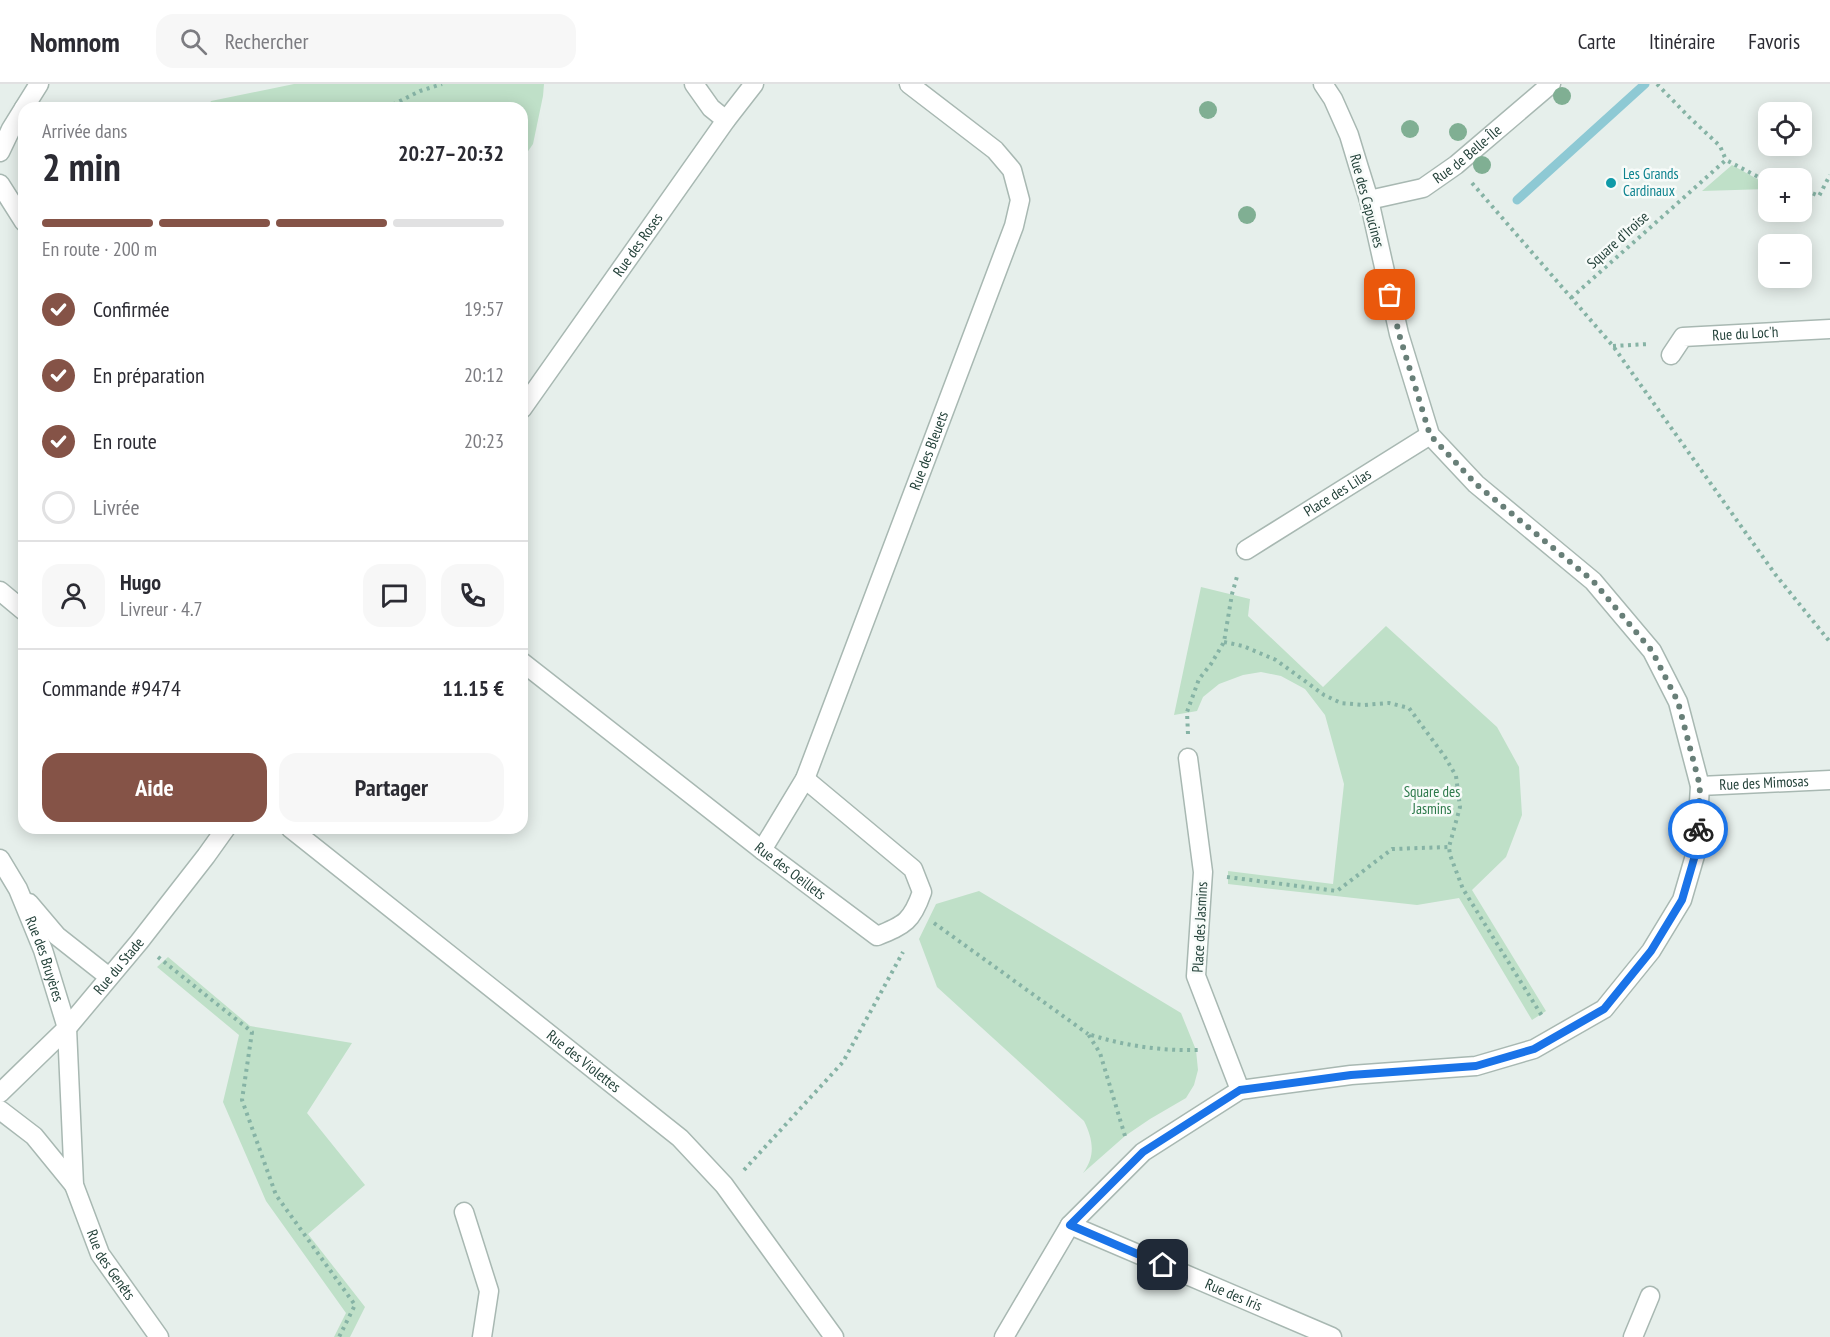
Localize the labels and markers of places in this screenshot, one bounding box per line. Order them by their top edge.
place label: Les Grands Cardinaux [1623,164,1679,200]
marker: Les Grands Cardinaux [1604,176,1618,190]
pin [1364,269,1415,320]
pin [1137,1239,1188,1290]

